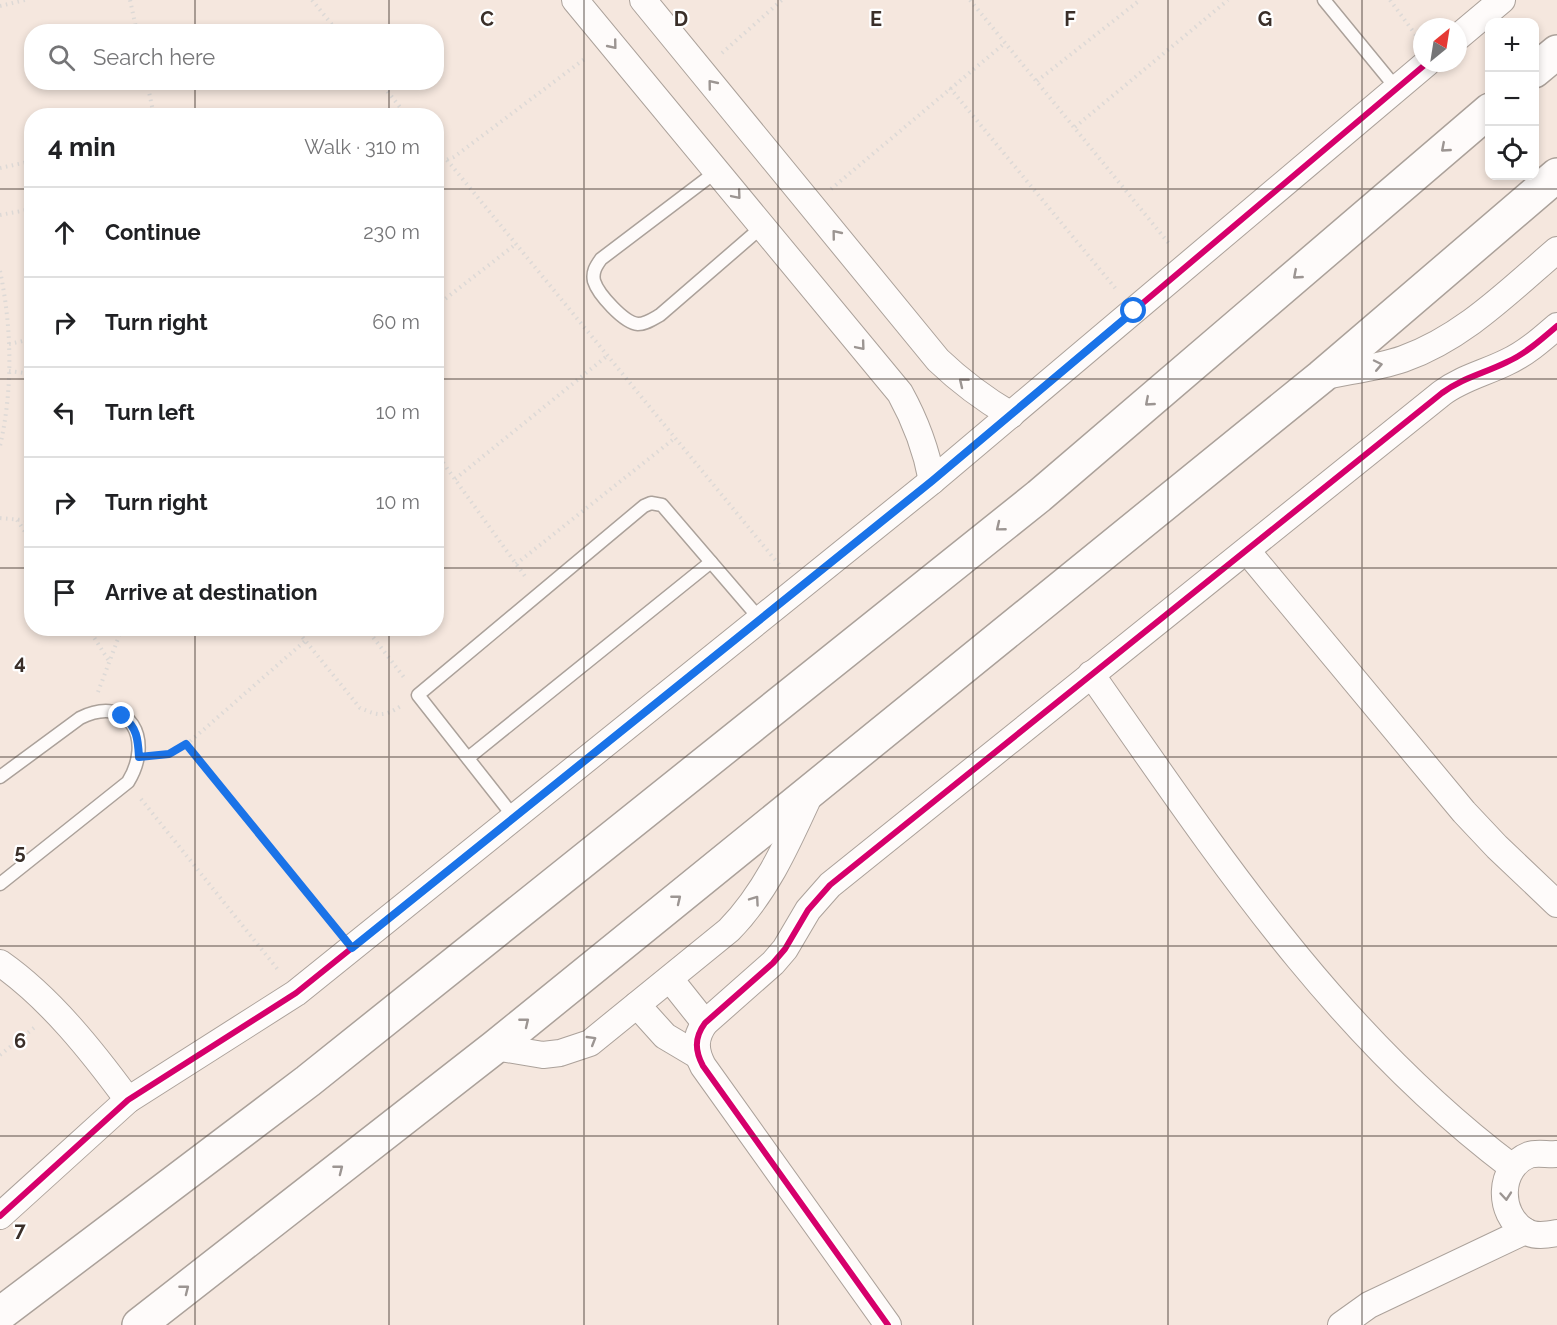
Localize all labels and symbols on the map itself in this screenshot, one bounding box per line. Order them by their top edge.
text: C [480,7,494,31]
text: D [674,7,688,31]
text: E [870,7,882,31]
text: F [1064,7,1076,31]
text: G [1258,7,1272,31]
north arrow [1413,18,1467,72]
one-way arrow [606,38,617,49]
one-way arrow [709,80,720,91]
one-way arrow [1441,141,1452,152]
one-way arrow [730,188,741,199]
one-way arrow [833,230,844,241]
one-way arrow [1293,267,1304,278]
route start [1120,297,1146,323]
one-way arrow [854,339,865,350]
one-way arrow [1372,359,1382,372]
one-way arrow [959,379,970,390]
one-way arrow [1145,394,1156,405]
one-way arrow [996,520,1007,531]
text: 4 [14,650,26,674]
route end [108,702,134,728]
text: 5 [14,840,26,864]
one-way arrow [748,895,759,906]
one-way arrow [670,896,681,907]
one-way arrow [518,1019,529,1030]
text: 6 [14,1029,26,1053]
one-way arrow [586,1036,596,1048]
one-way arrow [332,1165,343,1176]
one-way arrow [1499,1191,1512,1200]
text: 7 [14,1218,26,1242]
one-way arrow [179,1285,190,1296]

